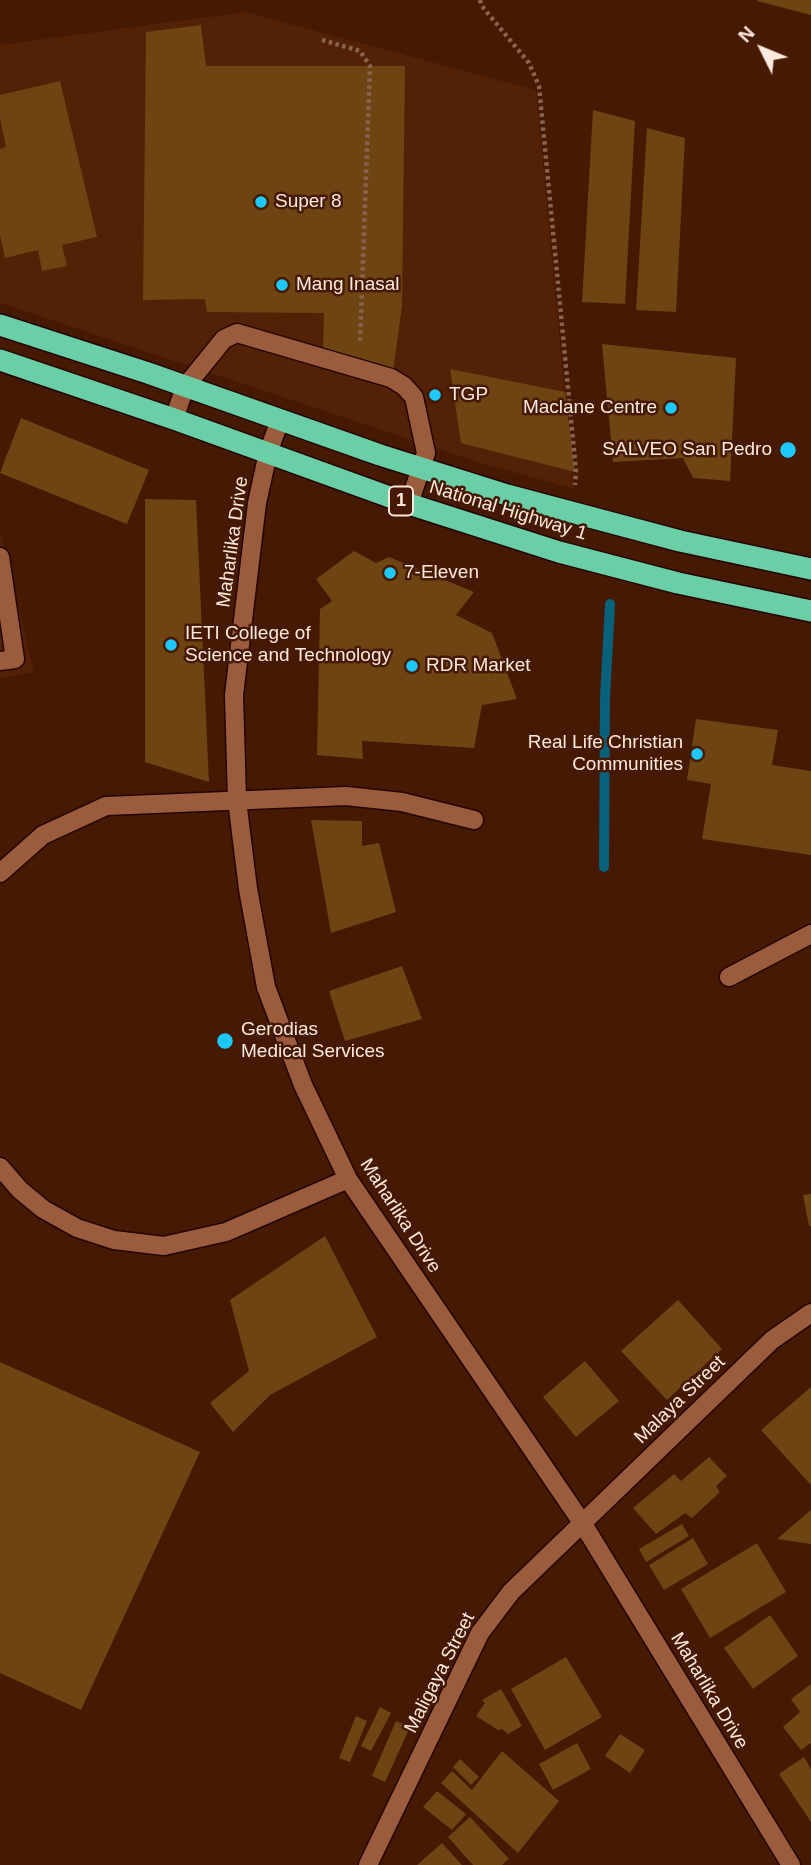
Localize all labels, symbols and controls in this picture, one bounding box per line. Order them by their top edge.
north arrow [727,14,797,84]
text: N [734,22,759,47]
place label: Super 8 [275,191,342,213]
marker: Super 8 [253,194,269,210]
place label: Mang Inasal [296,274,400,296]
marker: Mang Inasal [274,277,290,293]
place label: TGP [449,384,488,406]
marker: TGP [427,387,443,403]
place label: Maclane Centre [523,397,657,419]
marker: Maclane Centre [663,400,679,416]
place label: SALVEO San Pedro [602,439,772,461]
marker: SALVEO San Pedro [778,440,798,460]
street label: Maharlika Drive [213,475,253,609]
street label: National Highway 1 [426,476,590,546]
road number: 1 [389,486,413,516]
place label: 7-Eleven [404,562,479,584]
marker: 7-Eleven [382,565,398,581]
place label: IETI College of Science and Technology [185,623,391,667]
marker: IETI College of Science and Technology [163,637,179,653]
place label: RDR Market [426,655,531,677]
marker: RDR Market [404,658,420,674]
place label: Real Life Christian Communities [528,732,683,776]
marker: Real Life Christian Communities [689,746,705,762]
place label: Gerodias Medical Services [241,1019,385,1063]
marker: Gerodias Medical Services [215,1031,235,1051]
street label: Maharlika Drive [354,1154,446,1278]
street label: Malaya Street [630,1351,730,1449]
street label: Maligaya Street [400,1609,480,1737]
street label: Maharlika Drive [665,1629,753,1753]

